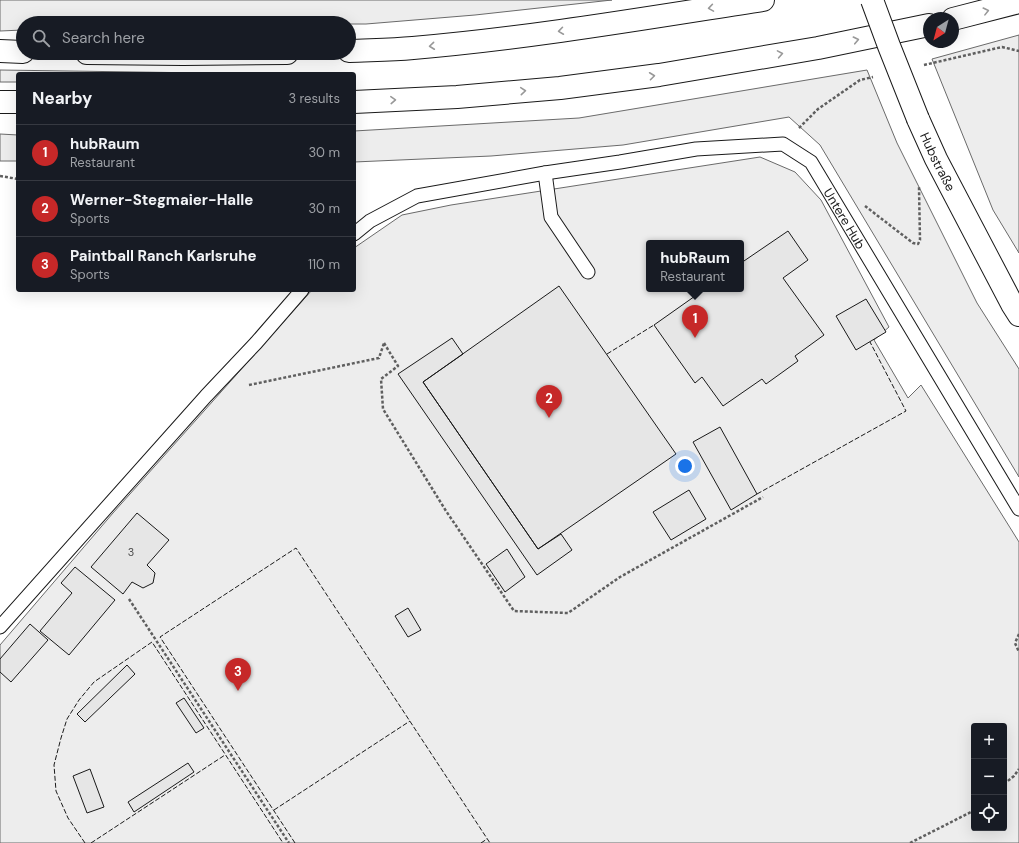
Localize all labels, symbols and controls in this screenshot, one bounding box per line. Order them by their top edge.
one-way arrow [708,3,714,12]
one-way arrow [983,7,989,15]
north arrow [923,12,959,48]
search box [16,16,356,60]
one-way arrow [558,26,564,35]
icon: search [30,27,52,49]
text: Search here [62,28,145,48]
one-way arrow [853,36,859,45]
one-way arrow [429,42,435,51]
one-way arrow [777,51,783,59]
one-way arrow [649,72,655,81]
text: Nearby [32,87,92,109]
one-way arrow [520,87,526,96]
text: 3 results [288,90,340,107]
one-way arrow [390,96,396,105]
street label: Hubstraße [916,130,959,194]
text: hubRaum [70,134,140,154]
text: 1 [43,144,47,161]
text: 30 m [308,144,340,161]
text: Restaurant [70,154,135,171]
street label: Untere Hub [820,185,869,252]
text: Werner-Stegmaier-Halle [70,190,253,210]
text: 2 [41,200,49,217]
text: 30 m [308,200,340,217]
text: Sports [70,210,110,227]
popup [646,240,744,292]
text: Paintball Ranch Karlsruhe [70,246,256,266]
text: hubRaum [660,248,730,268]
text: 3 [41,256,49,273]
text: 110 m [308,256,340,273]
text: Sports [70,266,110,283]
text: Restaurant [660,268,725,285]
pin: 1 [682,305,708,338]
pin: 2 [536,385,562,418]
your location [675,456,695,476]
house number: 3 [128,545,134,559]
pin: 3 [225,658,251,691]
map controls [971,723,1007,831]
button: + [971,723,1007,759]
button: − [971,759,1007,795]
button: locate [971,795,1007,831]

